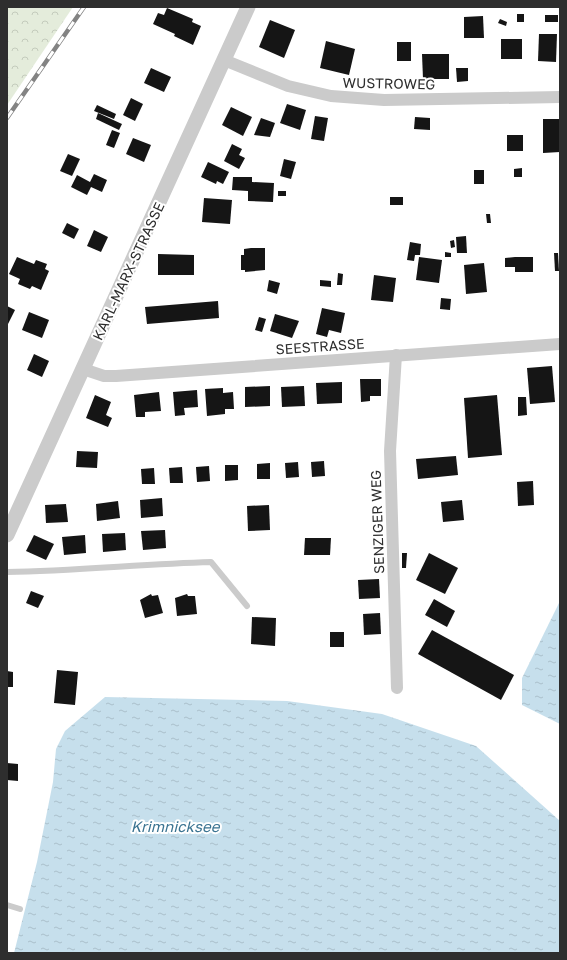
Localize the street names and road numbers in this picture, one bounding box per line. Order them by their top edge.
street label: WUSTROWEG [343,74,436,92]
street label: KARL-MARX-STRASSE [89,199,167,343]
street label: SEESTRASSE [275,334,365,358]
street label: SENZIGER WEG [367,470,387,574]

